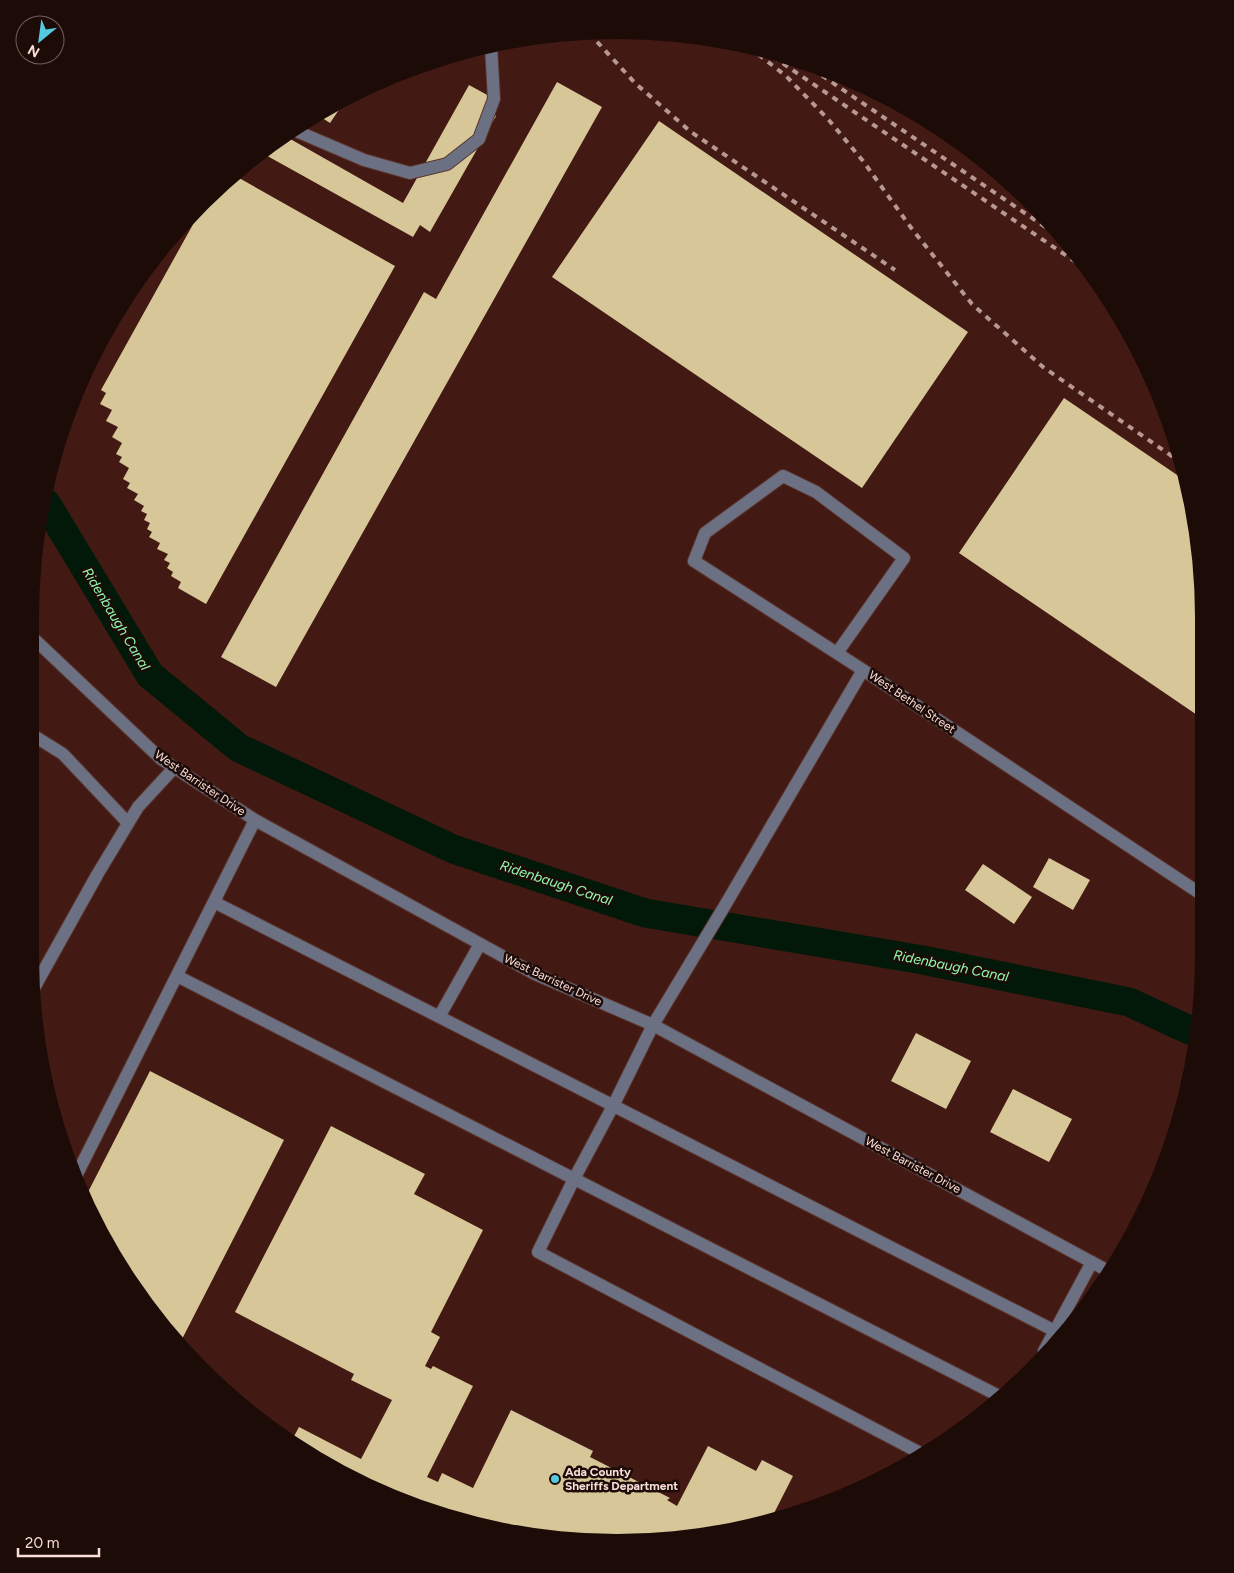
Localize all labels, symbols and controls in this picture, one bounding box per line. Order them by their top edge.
north arrow [15,15,65,65]
text: N [25,41,43,61]
water label: Ridenbaugh Canal [79,565,154,674]
street label: West Bethel Street [866,668,958,736]
street label: West Barrister Drive [152,747,248,819]
water label: Ridenbaugh Canal [498,857,615,909]
water label: Ridenbaugh Canal [892,947,1011,986]
street label: West Barrister Drive [502,951,605,1009]
street label: West Barrister Drive [863,1134,964,1196]
place label: Ada County Sheriffs Department [565,1465,678,1493]
marker: Ada County Sheriffs Department [549,1473,561,1485]
scale bar [18,1526,99,1558]
text: 20 m [25,1534,59,1552]

